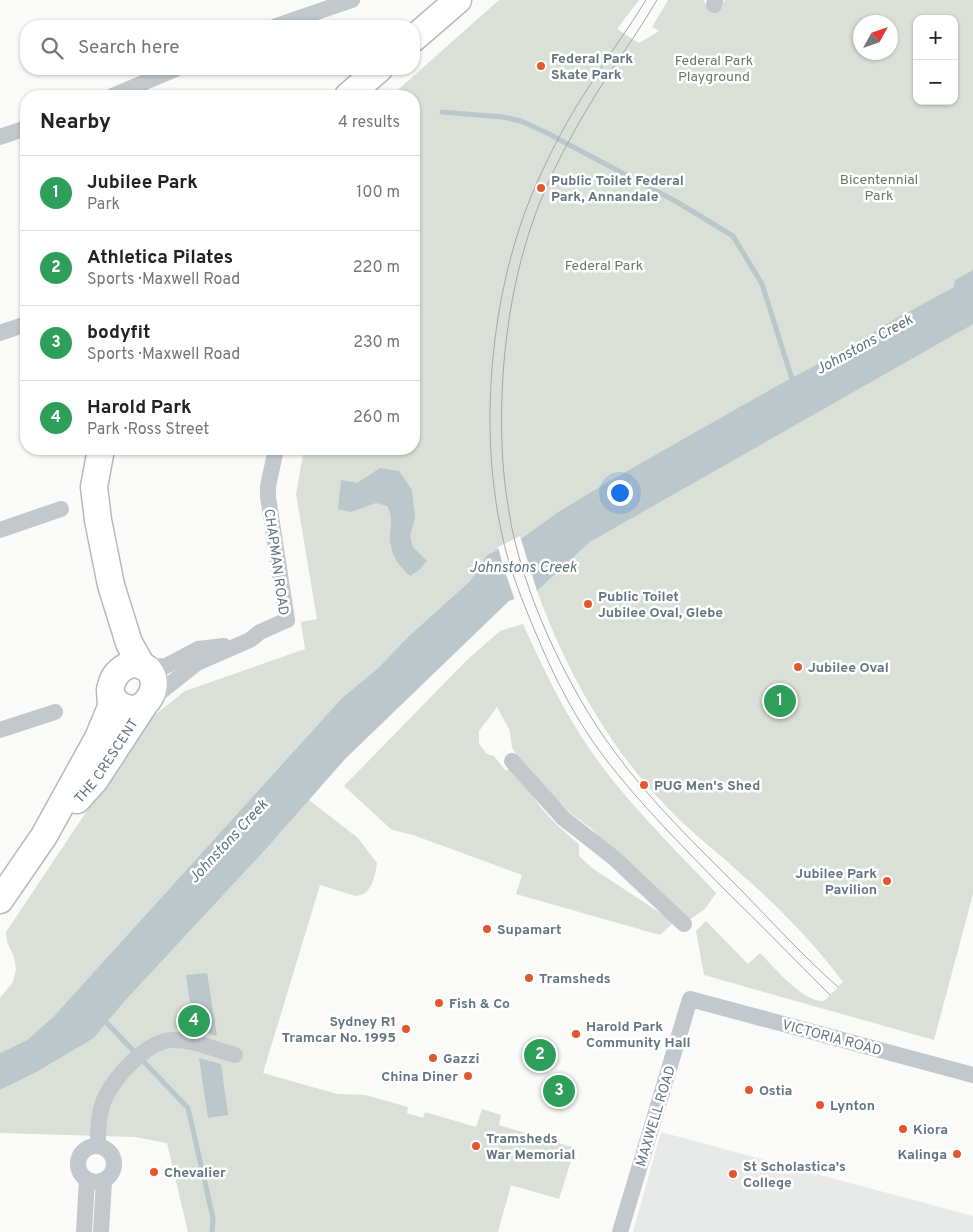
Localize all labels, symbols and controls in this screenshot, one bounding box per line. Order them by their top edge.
north arrow [853,15,898,60]
map controls [913,15,958,105]
button: + [913,15,958,60]
search box [20,20,420,75]
icon: search [38,34,66,62]
text: Search here [78,36,180,60]
place label: Federal Park Skate Park [551,51,633,84]
park label: Federal Park Playground [675,53,753,86]
marker: Federal Park Skate Park [535,60,547,72]
button: − [913,60,958,105]
text: Nearby [40,109,111,136]
text: 4 results [338,113,400,133]
text: Jubilee Park [87,171,198,195]
park label: Bicentennial Park [840,172,918,205]
place label: Public Toilet Federal Park, Annandale [551,173,684,206]
marker: Public Toilet Federal Park, Annandale [535,182,547,194]
text: 1 [53,183,59,203]
text: 100 m [356,183,400,203]
text: Park [87,195,120,215]
text: Athletica Pilates [87,246,233,270]
text: 2 [51,258,61,278]
text: 220 m [353,258,400,278]
park label: Federal Park [565,258,643,275]
text: Sports · Maxwell Road [87,270,240,290]
water label: Johnstons Creek [813,311,917,380]
text: bodyfit [87,321,150,345]
text: 3 [51,333,61,353]
text: 230 m [353,333,400,353]
text: Sports · Maxwell Road [87,345,240,365]
text: Harold Park [87,396,192,420]
text: 4 [51,408,61,428]
text: 260 m [353,408,400,428]
text: Park · Ross Street [87,420,209,440]
your location [607,480,633,506]
street label: CHAPMAN ROAD [260,508,291,617]
water label: Johnstons Creek [469,559,577,578]
place label: Public Toilet Jubilee Oval, Glebe [598,589,723,622]
marker: Public Toilet Jubilee Oval, Glebe [582,598,594,610]
place label: Jubilee Oval [808,660,889,677]
marker: Jubilee Oval [792,661,804,673]
pin: 1 [764,682,796,720]
street label: THE CRESCENT [71,716,143,807]
place label: PUG Men's Shed [654,778,760,795]
marker: PUG Men's Shed [638,779,650,791]
water label: Johnstons Creek [185,796,273,888]
place label: Jubilee Park Pavilion [795,866,877,899]
marker: Jubilee Park Pavilion [881,875,893,887]
place label: Supamart [497,922,561,939]
marker: Supamart [481,923,493,935]
place label: Tramsheds [539,971,611,988]
marker: Tramsheds [523,972,535,984]
place label: Fish & Co [449,996,510,1013]
marker: Fish & Co [433,997,445,1009]
pin: 4 [178,1002,210,1040]
place label: Sydney R1 Tramcar No. 1995 [282,1014,396,1047]
street label: VICTORIA ROAD [780,1017,883,1060]
place label: Harold Park Community Hall [586,1019,691,1052]
marker: Sydney R1 Tramcar No. 1995 [400,1023,412,1035]
marker: Harold Park Community Hall [570,1028,582,1040]
pin: 2 [524,1036,556,1074]
place label: Gazzi [443,1051,480,1068]
marker: Gazzi [427,1052,439,1064]
street label: MAXWELL ROAD [633,1064,680,1169]
place label: China Diner [381,1069,458,1086]
marker: China Diner [462,1070,474,1082]
pin: 3 [543,1072,575,1110]
place label: Ostia [759,1083,792,1100]
marker: Ostia [743,1084,755,1096]
place label: Lynton [830,1098,875,1115]
marker: Lynton [814,1099,826,1111]
place label: Kiora [913,1122,948,1139]
marker: Kiora [897,1123,909,1135]
place label: Tramsheds War Memorial [486,1131,575,1164]
marker: Tramsheds War Memorial [470,1140,482,1152]
place label: Kalinga [897,1147,947,1164]
marker: Kalinga [951,1148,963,1160]
place label: St Scholastica's College [743,1159,846,1192]
place label: Chevalier [164,1165,226,1182]
marker: Chevalier [148,1166,160,1178]
marker: St Scholastica's College [727,1168,739,1180]

